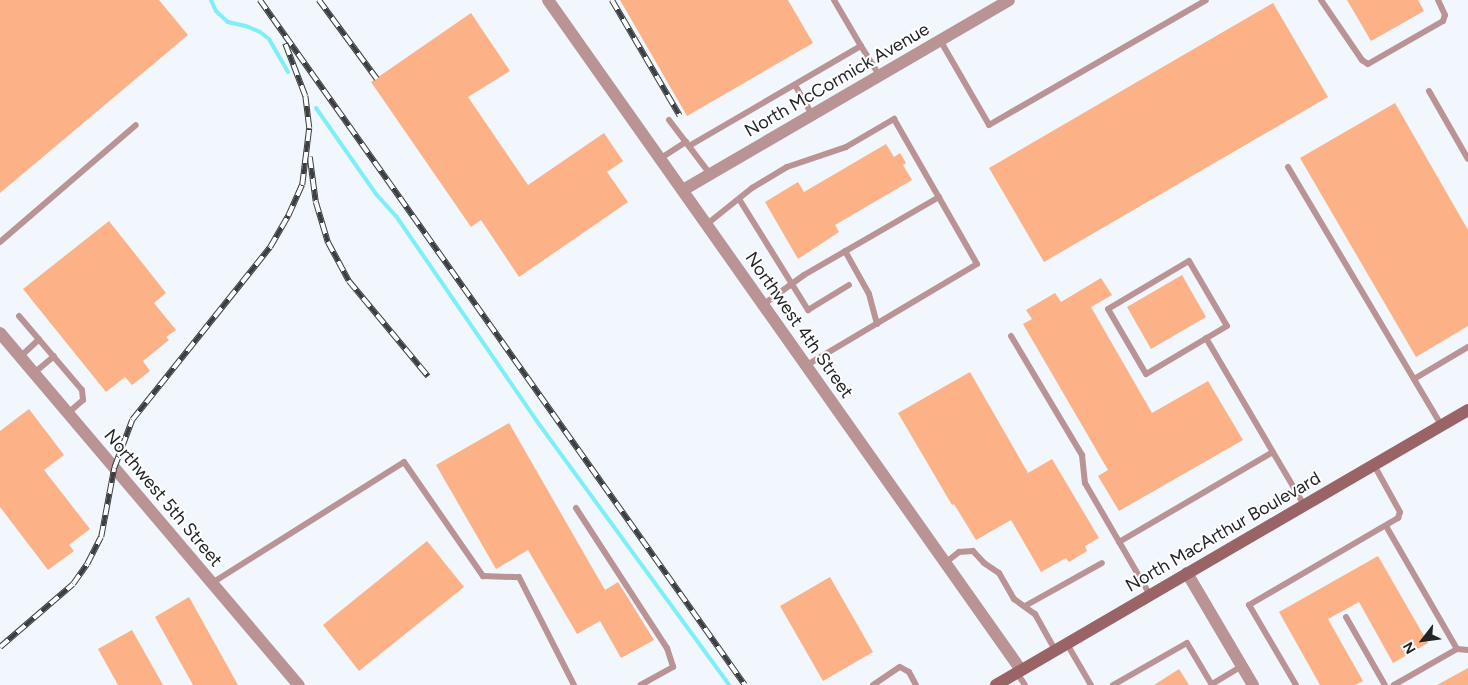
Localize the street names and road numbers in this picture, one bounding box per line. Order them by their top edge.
street label: North McCormick Avenue [741,18,933,142]
street label: Northwest 4th Street [740,248,858,402]
street label: Northwest 5th Street [99,425,227,571]
street label: North MacArthur Boulevard [1122,467,1324,597]

